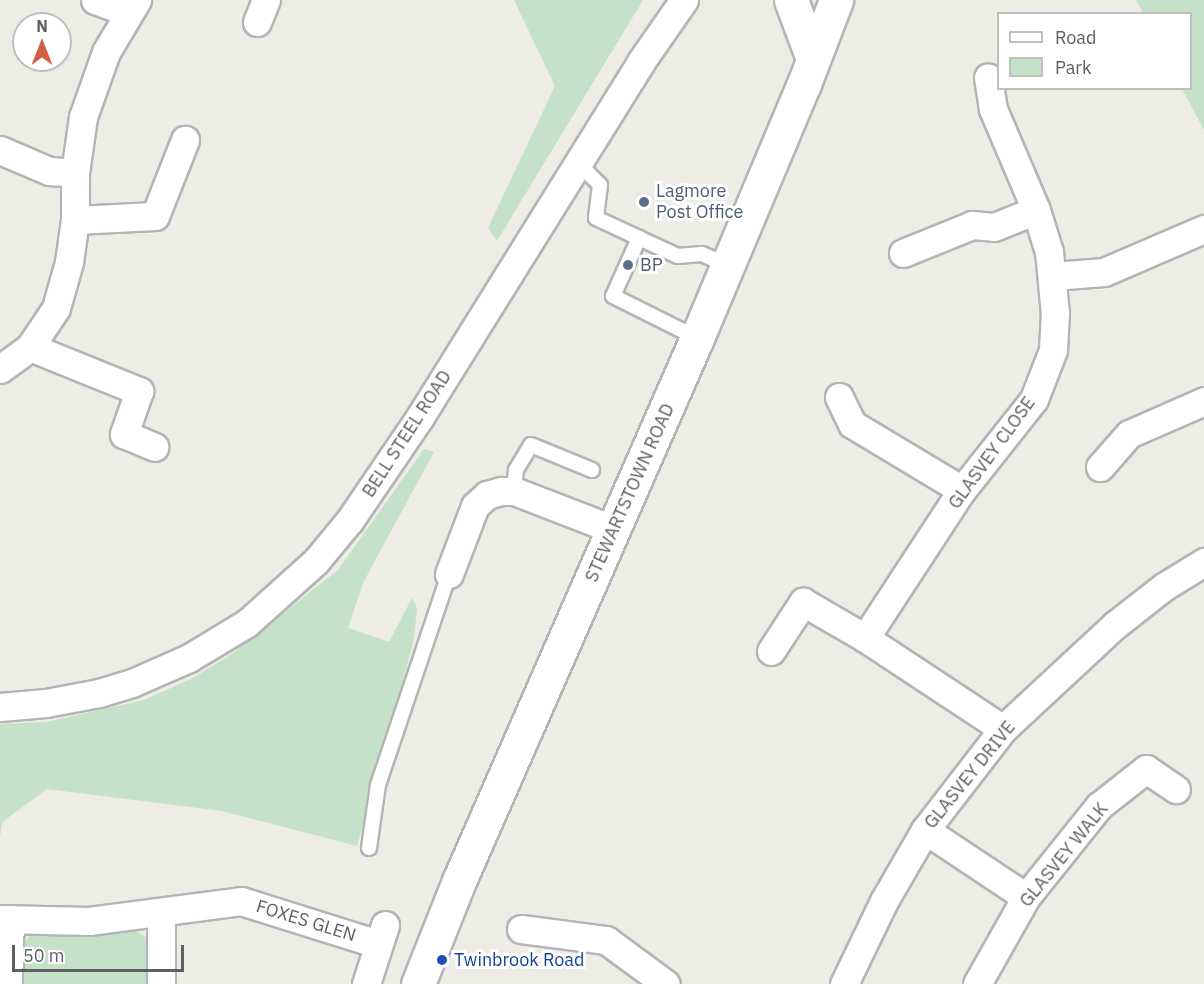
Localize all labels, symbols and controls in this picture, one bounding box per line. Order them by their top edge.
north arrow [12,12,72,72]
legend [997,12,1192,90]
text: N [36,16,48,36]
text: Road [1055,26,1096,49]
text: Park [1055,56,1091,79]
place label: Lagmore Post Office [656,181,743,224]
marker: Lagmore Post Office [637,195,651,209]
place label: BP [640,254,663,276]
marker: BP [621,258,635,272]
street label: BELL STEEL ROAD [358,367,456,501]
street label: GLASVEY CLOSE [944,393,1040,513]
street label: STEWARTSTOWN ROAD [581,400,679,586]
street label: GLASVEY DRIVE [920,717,1020,833]
street label: GLASVEY WALK [1015,799,1113,911]
street label: FOXES GLEN [253,896,359,946]
scale bar [15,933,188,971]
text: 50 m [23,944,65,967]
place label: Twinbrook Road [454,949,584,971]
marker: Twinbrook Road [435,953,449,967]

